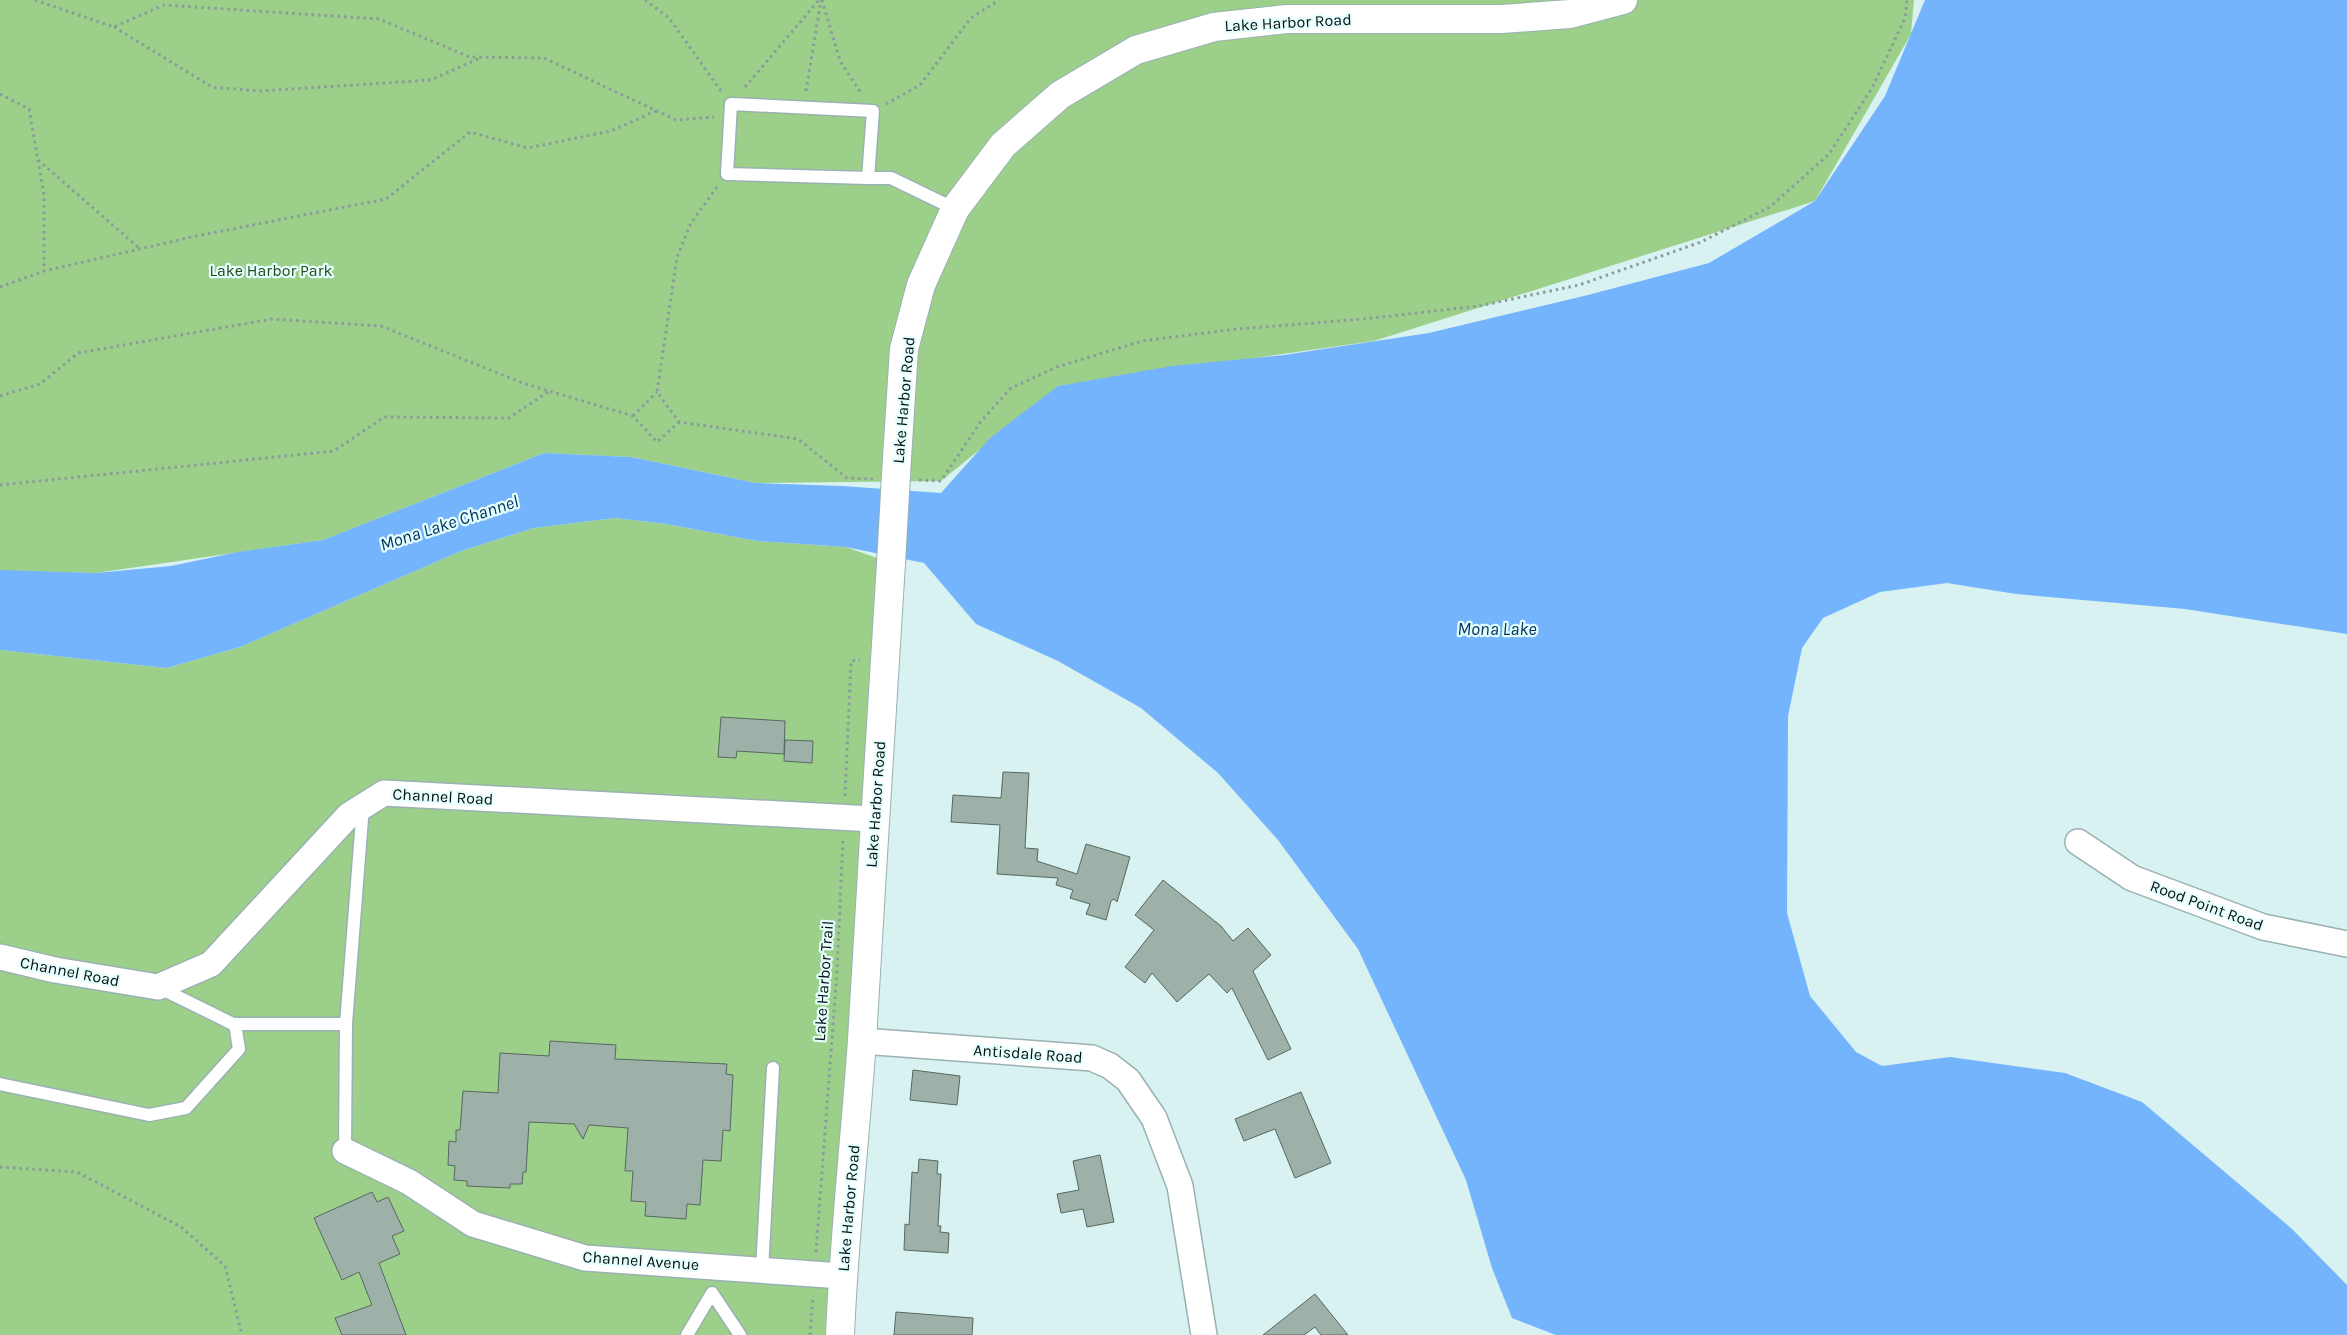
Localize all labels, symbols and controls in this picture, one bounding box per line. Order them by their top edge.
street label: Lake Harbor Road [1224,10,1352,35]
park label: Lake Harbor Park [210,261,332,280]
street label: Lake Harbor Road [888,336,919,464]
water label: Mona Lake Channel [377,490,522,556]
water label: Mona Lake [1457,618,1537,640]
street label: Lake Harbor Road [862,740,889,868]
street label: Channel Road [392,784,494,809]
street label: Rood Point Road [2148,876,2266,935]
street label: Lake Harbor Trail [810,920,837,1042]
street label: Channel Road [19,953,121,990]
street label: Antisdale Road [973,1040,1083,1067]
street label: Lake Harbor Road [833,1144,864,1272]
street label: Channel Avenue [582,1247,700,1274]

